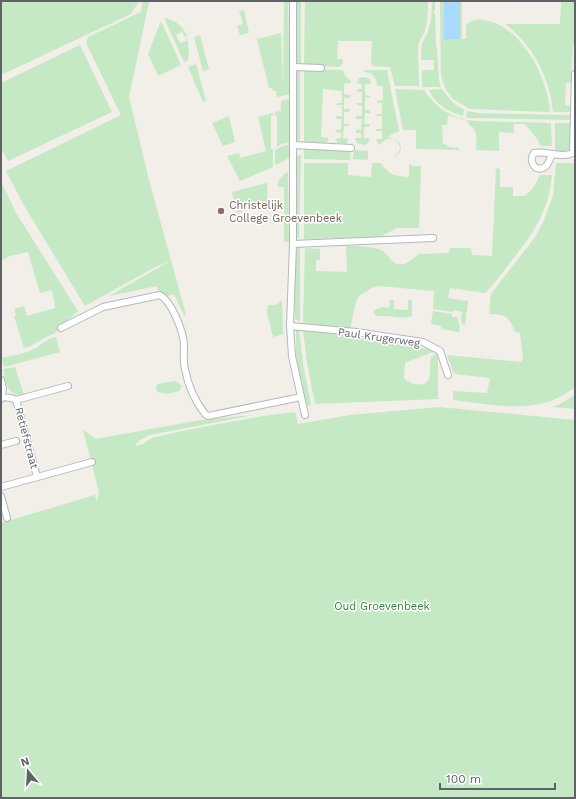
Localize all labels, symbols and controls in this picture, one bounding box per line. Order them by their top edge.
place label: Christelijk College Groevenbeek [229,199,342,225]
marker: Christelijk College Groevenbeek [216,206,226,216]
street label: Paul Krugerweg [337,325,421,350]
street label: Retiefstraat [12,406,41,471]
park label: Oud Groevenbeek [334,600,430,613]
north arrow [8,751,48,791]
text: N [19,755,31,769]
scale bar [440,765,555,791]
text: 100 m [446,772,481,786]

